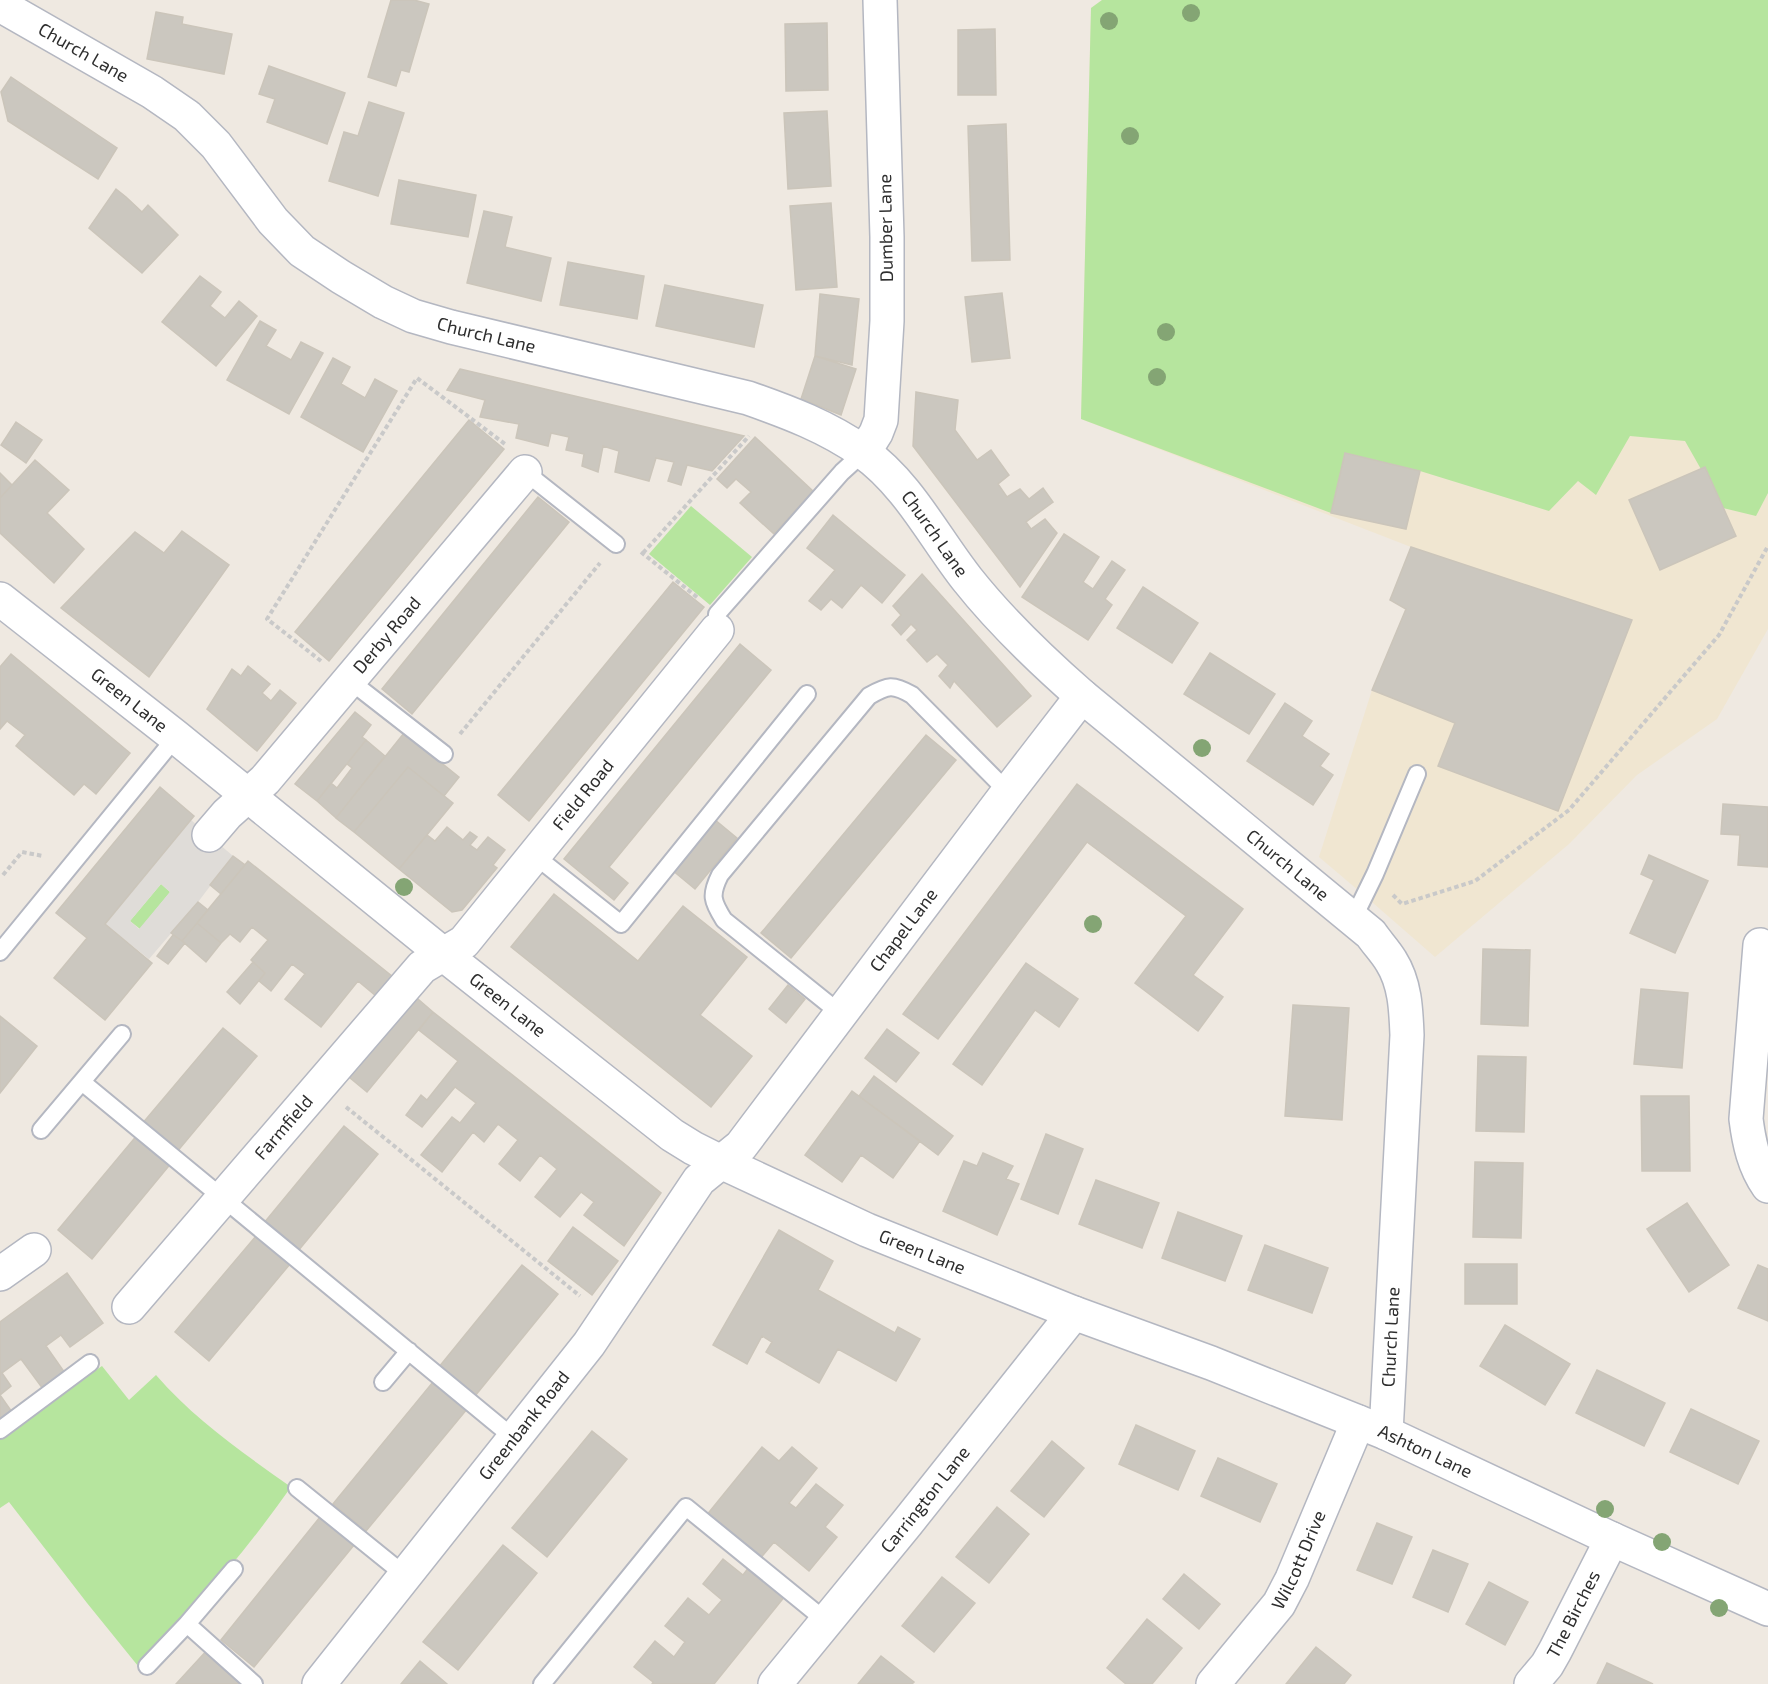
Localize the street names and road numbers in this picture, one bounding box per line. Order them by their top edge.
street label: Church Lane [35,17,133,86]
street label: Dumber Lane [873,174,897,282]
street label: Church Lane [435,312,538,357]
street label: Church Lane [897,486,973,581]
street label: Derby Road [348,592,425,678]
street label: Green Lane [87,663,172,736]
street label: Field Road [547,754,618,834]
street label: Church Lane [1242,824,1334,905]
street label: Chapel Lane [864,883,942,976]
street label: Green Lane [465,967,551,1041]
street label: Farmfield [249,1090,317,1164]
street label: Green Lane [876,1224,969,1278]
street label: Church Lane [1376,1286,1404,1388]
street label: Greenbank Road [473,1366,573,1484]
street label: Ashton Lane [1375,1419,1476,1482]
street label: Carrington Lane [875,1441,974,1557]
street label: Wilcott Drive [1266,1507,1330,1613]
street label: The Birches [1541,1566,1604,1662]

